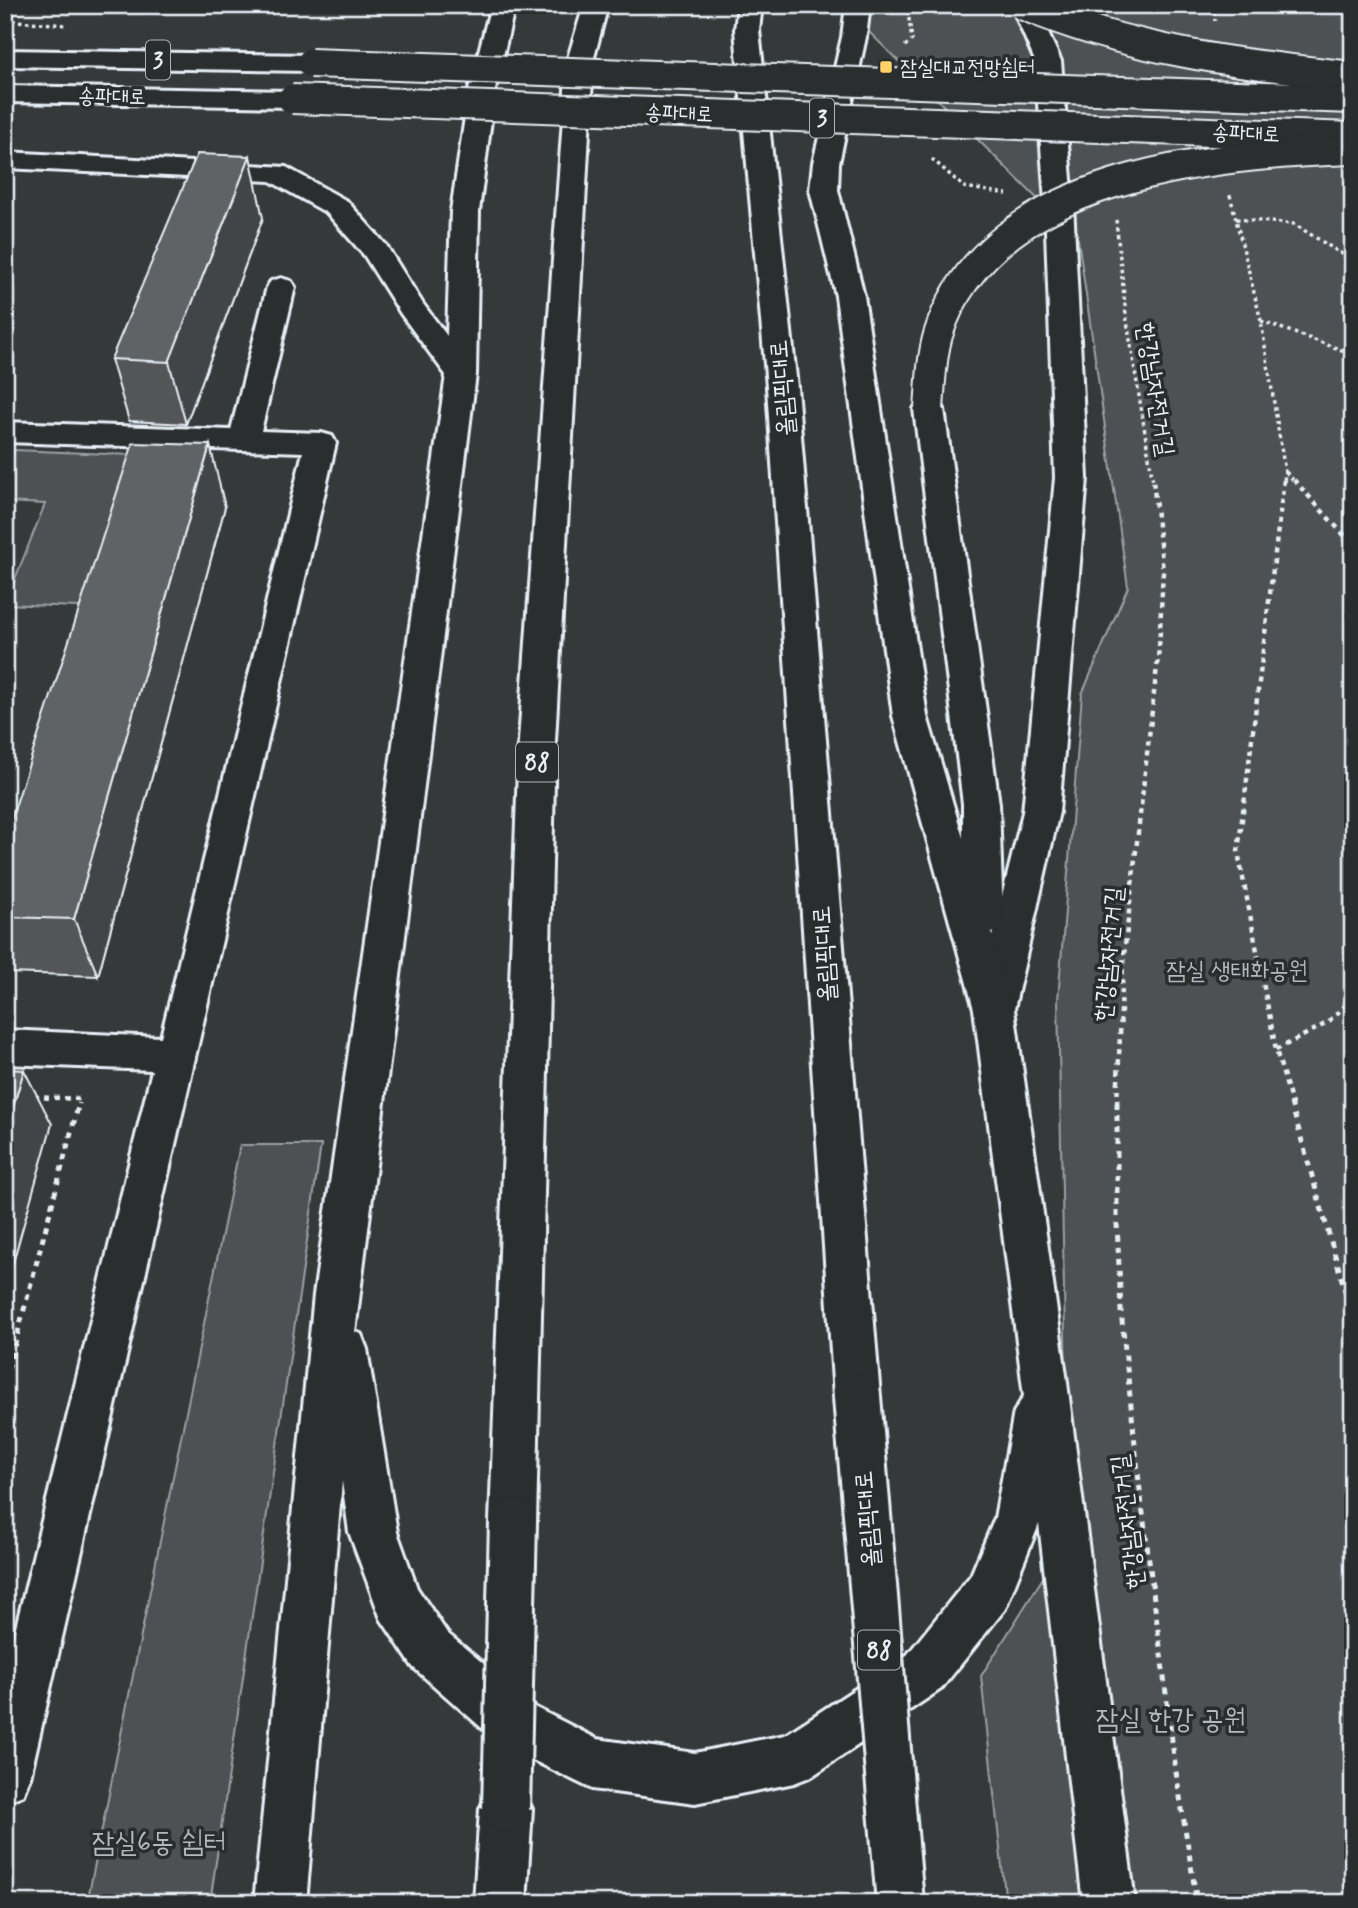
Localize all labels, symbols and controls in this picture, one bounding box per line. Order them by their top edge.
road number: 3 [146,40,170,80]
place label: 잠실대교전망쉼터 [900,54,1035,82]
marker: 잠실대교전망쉼터 [878,59,894,75]
street label: 송파대로 [78,82,146,112]
street label: 송파대로 [645,99,713,129]
road number: 3 [810,99,834,138]
street label: 송파대로 [1212,119,1280,149]
street label: 한강남자전거길 [1129,320,1180,458]
street label: 올림픽대로 [764,338,803,437]
road number: 88 [516,742,558,782]
street label: 한강남자전거길 [1088,885,1131,1023]
street label: 올림픽대로 [807,905,844,1003]
park label: 잠실 생태화공원 [1166,956,1308,987]
street label: 한강남자전거길 [1105,1453,1152,1591]
street label: 올림픽대로 [849,1469,888,1568]
road number: 88 [858,1630,900,1670]
park label: 잠실 한강 공원 [1096,1702,1246,1739]
park label: 잠실6동 쉼터 [92,1825,226,1862]

